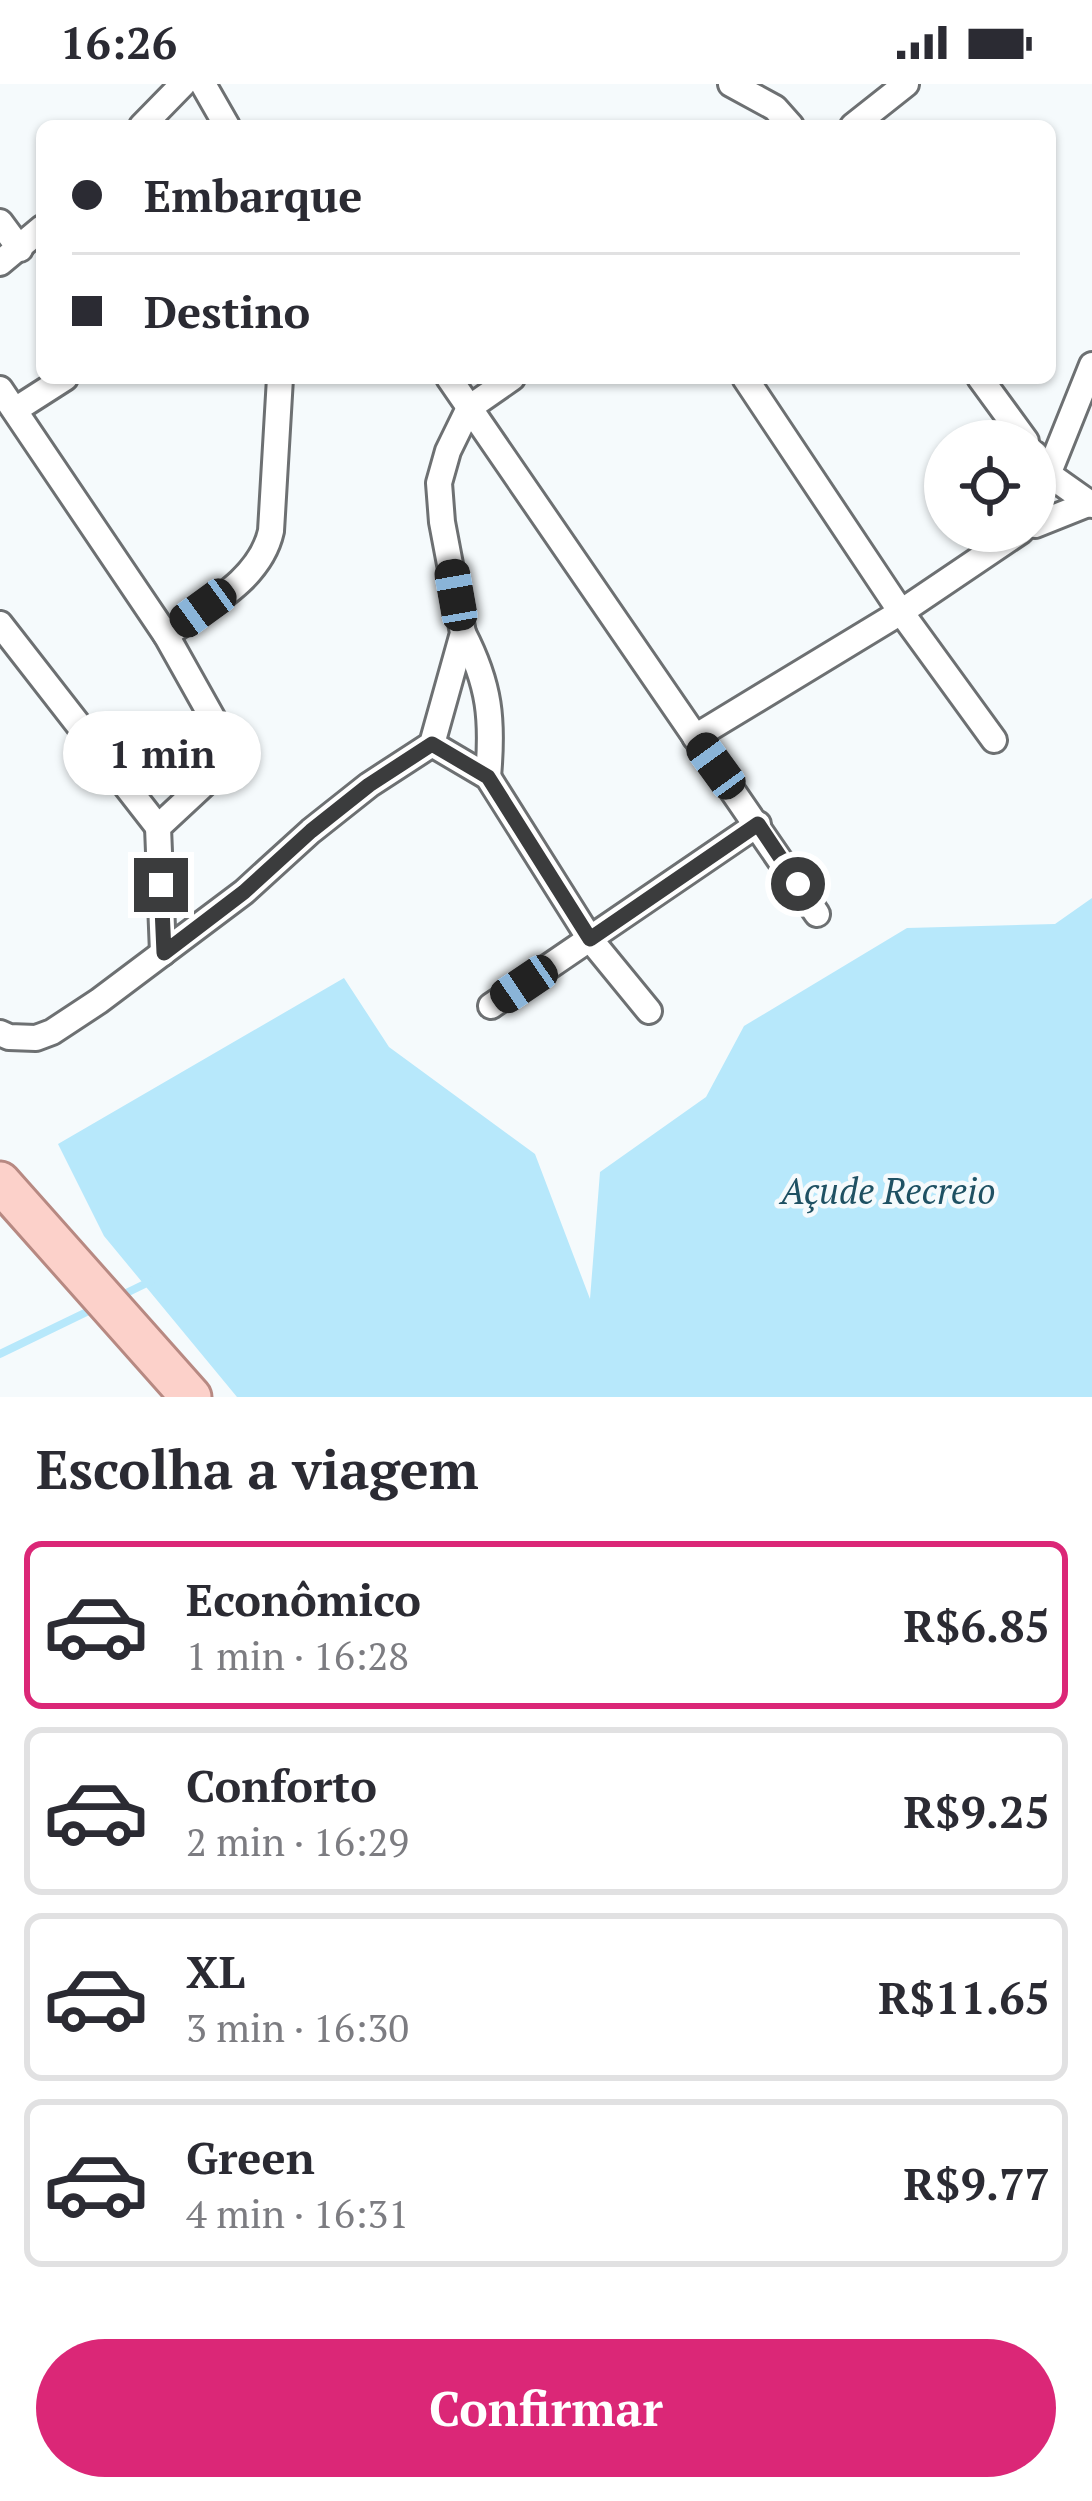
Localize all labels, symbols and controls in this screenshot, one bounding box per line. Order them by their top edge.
text: 16:26 [60,12,177,72]
text: Embarque [144,165,362,225]
text: Destino [144,281,310,341]
map controls [924,420,1056,552]
button: locate [924,420,1056,552]
car [432,556,480,634]
car [163,572,243,644]
callout: 1 min [62,711,260,795]
car [680,726,752,806]
text: 1 min [109,727,215,779]
route start [771,857,825,911]
route end [134,858,188,912]
car [484,949,564,1019]
water label: Açude Recreio [779,1167,996,1214]
text: Escolha a viagem [36,1433,479,1504]
text: Econômico [186,1569,421,1629]
icon: car [42,1571,150,1679]
text: R$6.85 [904,1595,1050,1655]
text: 1 min · 16:28 [186,1629,409,1681]
text: Conforto [186,1755,377,1815]
icon: car [42,1757,150,1865]
text: R$9.25 [904,1781,1050,1841]
text: 2 min · 16:29 [186,1815,409,1867]
text: XL [186,1941,245,2001]
icon: car [42,1943,150,2051]
text: R$11.65 [878,1967,1050,2027]
text: 3 min · 16:30 [186,2001,409,2053]
text: Green [186,2127,315,2187]
icon: car [42,2129,150,2237]
text: R$9.77 [904,2153,1050,2213]
text: 4 min · 16:31 [186,2187,409,2239]
button: Confirmar [36,2339,1056,2477]

